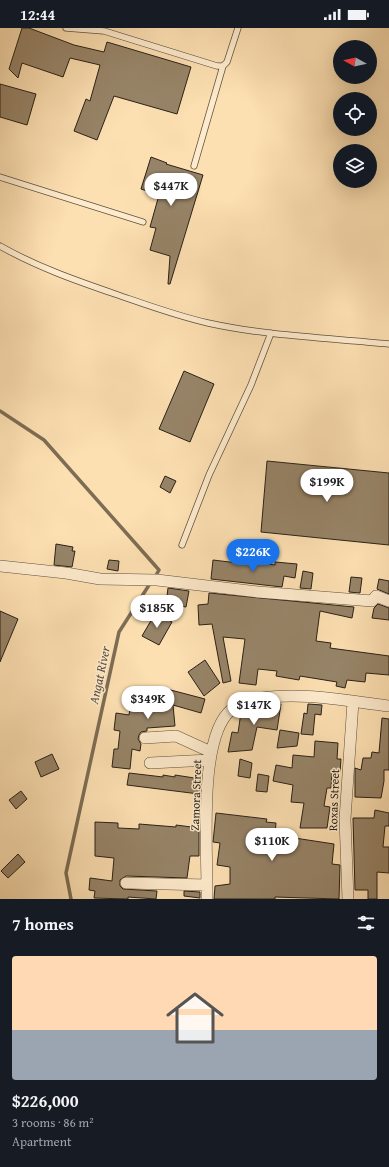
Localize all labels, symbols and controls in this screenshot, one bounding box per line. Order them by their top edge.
text: 12:44 [20,4,55,25]
north arrow [333,40,377,84]
map controls [333,40,377,188]
button: locate [333,92,377,136]
button: layers [333,144,377,188]
pin: $447K [143,173,199,207]
text: $447K [153,176,189,195]
pin: $199K [299,469,355,503]
text: $199K [309,472,345,491]
pin: $226K [225,539,281,573]
text: $226K [235,542,271,561]
pin: $185K [129,595,185,629]
text: $185K [139,598,175,617]
water label: Angat River [84,643,115,707]
pin: $349K [120,686,176,720]
text: $349K [130,689,166,708]
pin: $147K [226,692,282,726]
text: $147K [236,695,272,714]
street label: Zamora Street [186,758,205,831]
street label: Roxas Street [324,768,343,831]
pin: $110K [244,828,300,862]
text: $110K [254,831,290,850]
text: 7 homes [12,911,74,936]
icon: filters [355,912,377,934]
icon: home [159,982,231,1054]
text: $226,000 [12,1088,78,1113]
text: 3 rooms · 86 m² [12,1113,94,1132]
text: Apartment [12,1132,72,1151]

